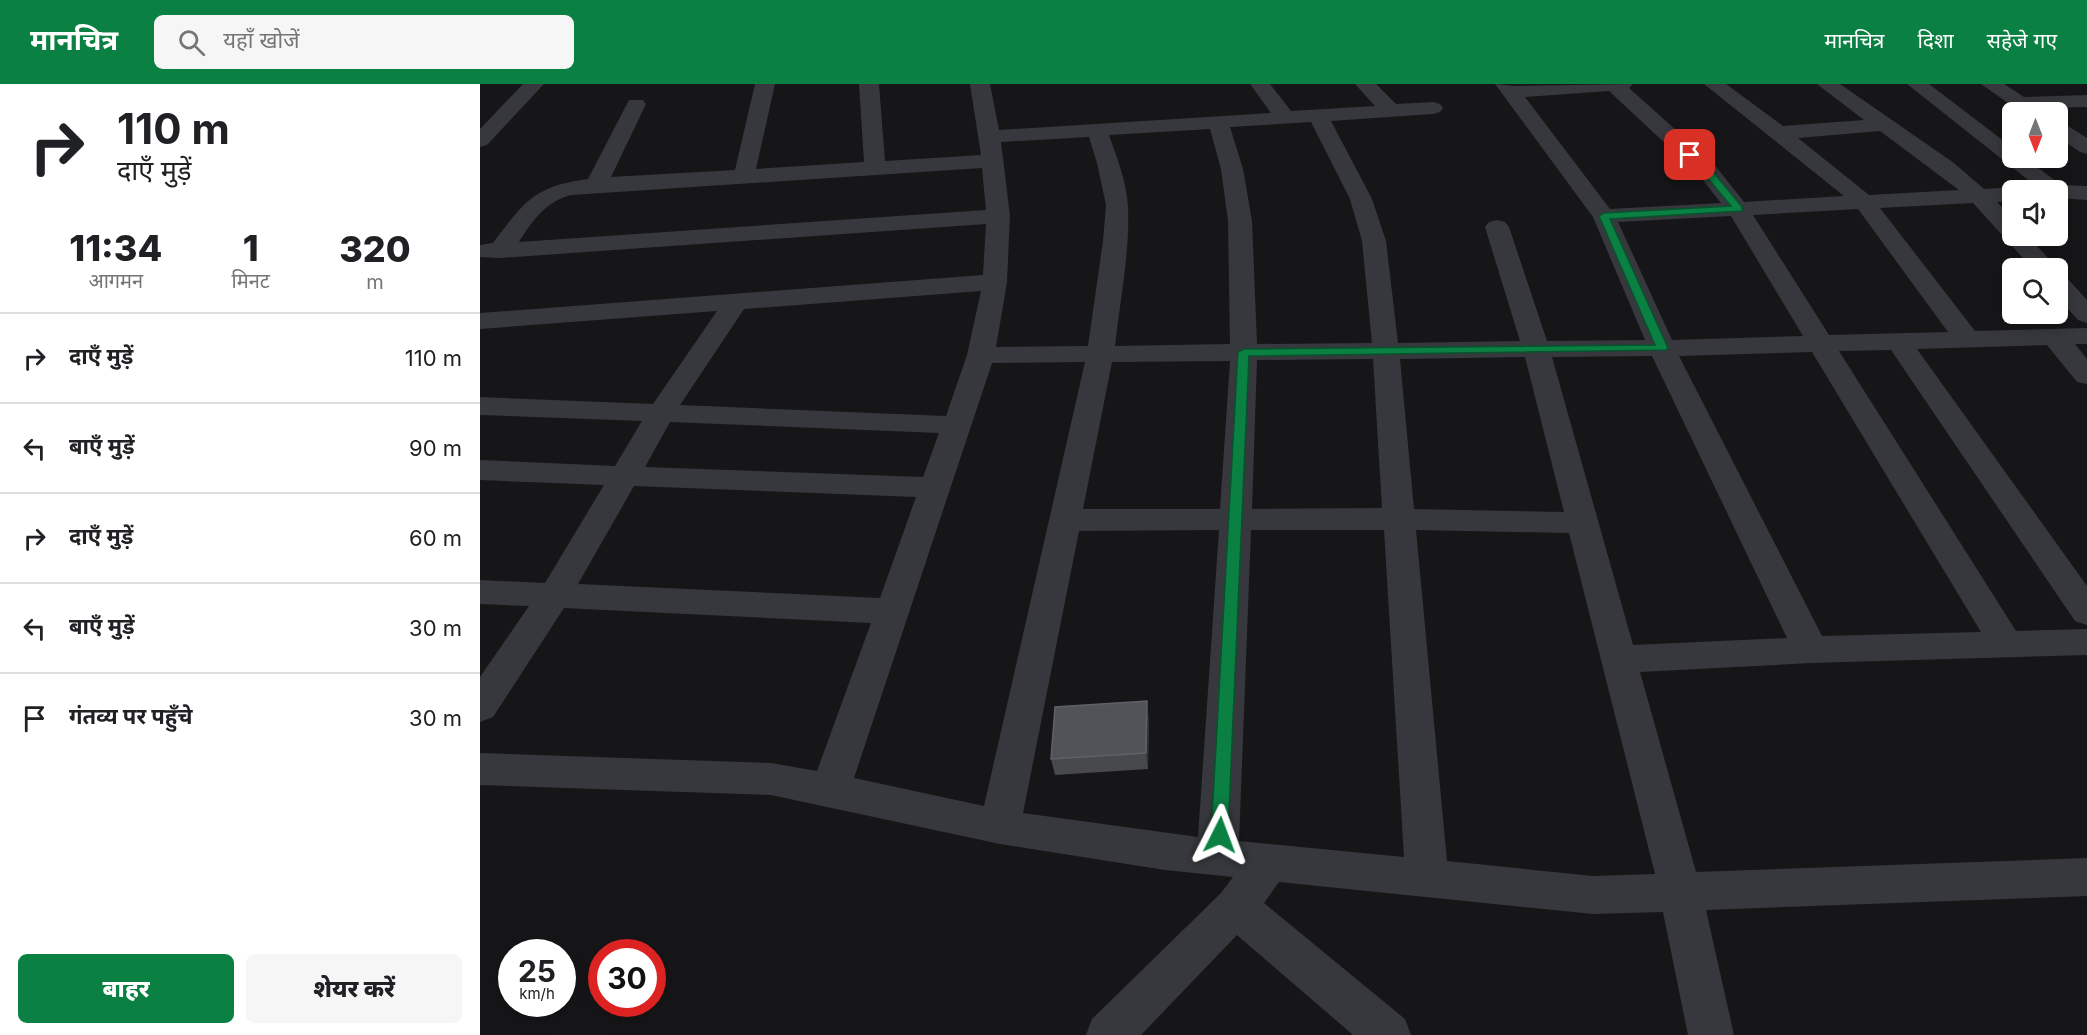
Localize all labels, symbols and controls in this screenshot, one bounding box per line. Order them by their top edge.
search box [154,15,574,69]
text: मानचित्र [30,23,118,57]
icon: search [175,26,208,59]
text: यहाँ खोजें [223,27,300,53]
text: मानचित्र [1824,28,1884,53]
text: दिशा [1917,28,1954,53]
text: सहेजे गए [1987,28,2057,53]
north arrow [2002,102,2068,168]
map controls [2002,102,2068,324]
text: 110 m [117,103,230,154]
icon: right [18,108,96,186]
pin [1664,129,1715,180]
icon: arrive [1673,138,1706,171]
text: दाएँ मुड़ें [117,154,191,187]
button: sound [2002,180,2068,246]
text: 11:34 [69,226,162,270]
text: 1 [243,226,259,270]
text: 320 [339,227,411,271]
button: search [2002,258,2068,324]
text: आगमन [88,269,143,293]
text: मिनट [232,269,270,293]
text: m [366,270,384,294]
icon: right [18,342,51,375]
text: दाएँ मुड़ें [69,343,133,369]
text: 110 m [405,345,462,371]
icon: left [18,432,51,465]
text: बाएँ मुड़ें [69,433,135,459]
text: 90 m [409,435,462,461]
icon: right [18,522,51,555]
text: दाएँ मुड़ें [69,523,133,549]
text: 60 m [409,525,462,551]
icon: left [18,612,51,645]
text: बाएँ मुड़ें [69,613,135,639]
text: 30 m [409,615,462,641]
icon: arrive [18,702,51,735]
text: गंतव्य पर पहुँचे [69,703,193,729]
text: 30 m [409,705,462,731]
position arrow [1188,803,1252,867]
speed limit sign: 30 [588,939,666,1017]
text: 25 [518,953,556,989]
button: बाहर [18,954,234,1023]
button: शेयर करें [246,954,462,1023]
text: km/h [519,984,555,1003]

